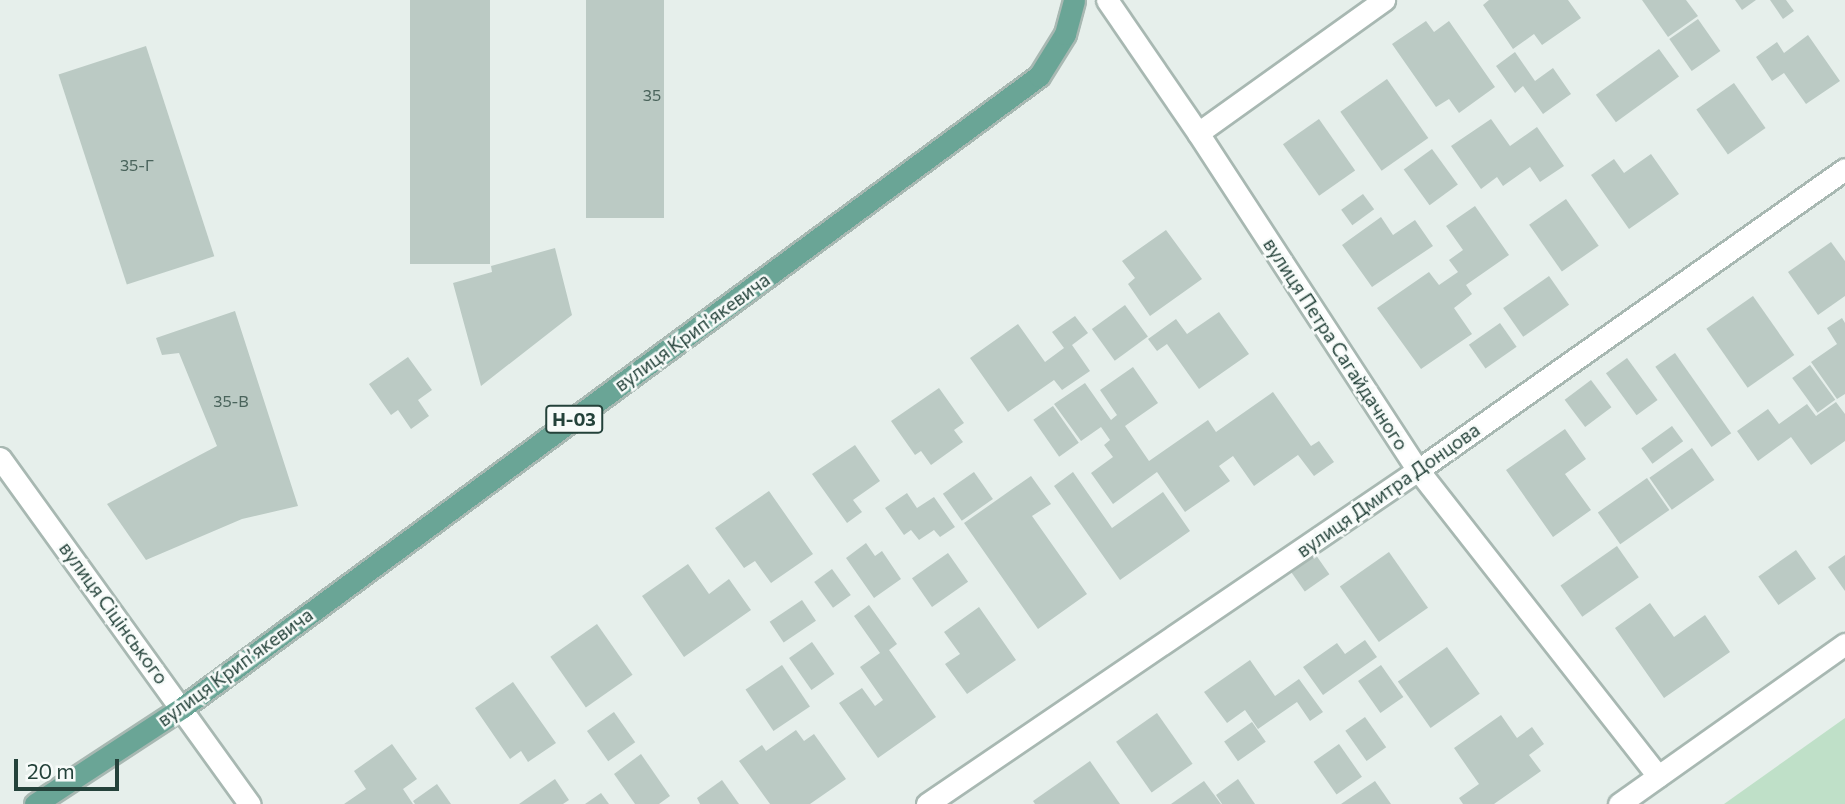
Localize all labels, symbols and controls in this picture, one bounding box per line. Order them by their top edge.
house number: 35 [643,85,661,105]
house number: 35-Г [120,155,154,175]
street label: вулиця Петра Сагайдачного [1259,234,1413,454]
street label: вулиця Крипʼякевича [610,268,774,396]
house number: 35-В [213,391,249,411]
road number: Н-03 [544,404,604,433]
street label: вулиця Дмитра Донцова [1292,418,1484,562]
street label: вулиця Сіцінського [55,537,173,689]
street label: вулиця Крипʼякевича [153,603,317,731]
scale bar [18,744,122,788]
text: 20 m [27,758,75,783]

